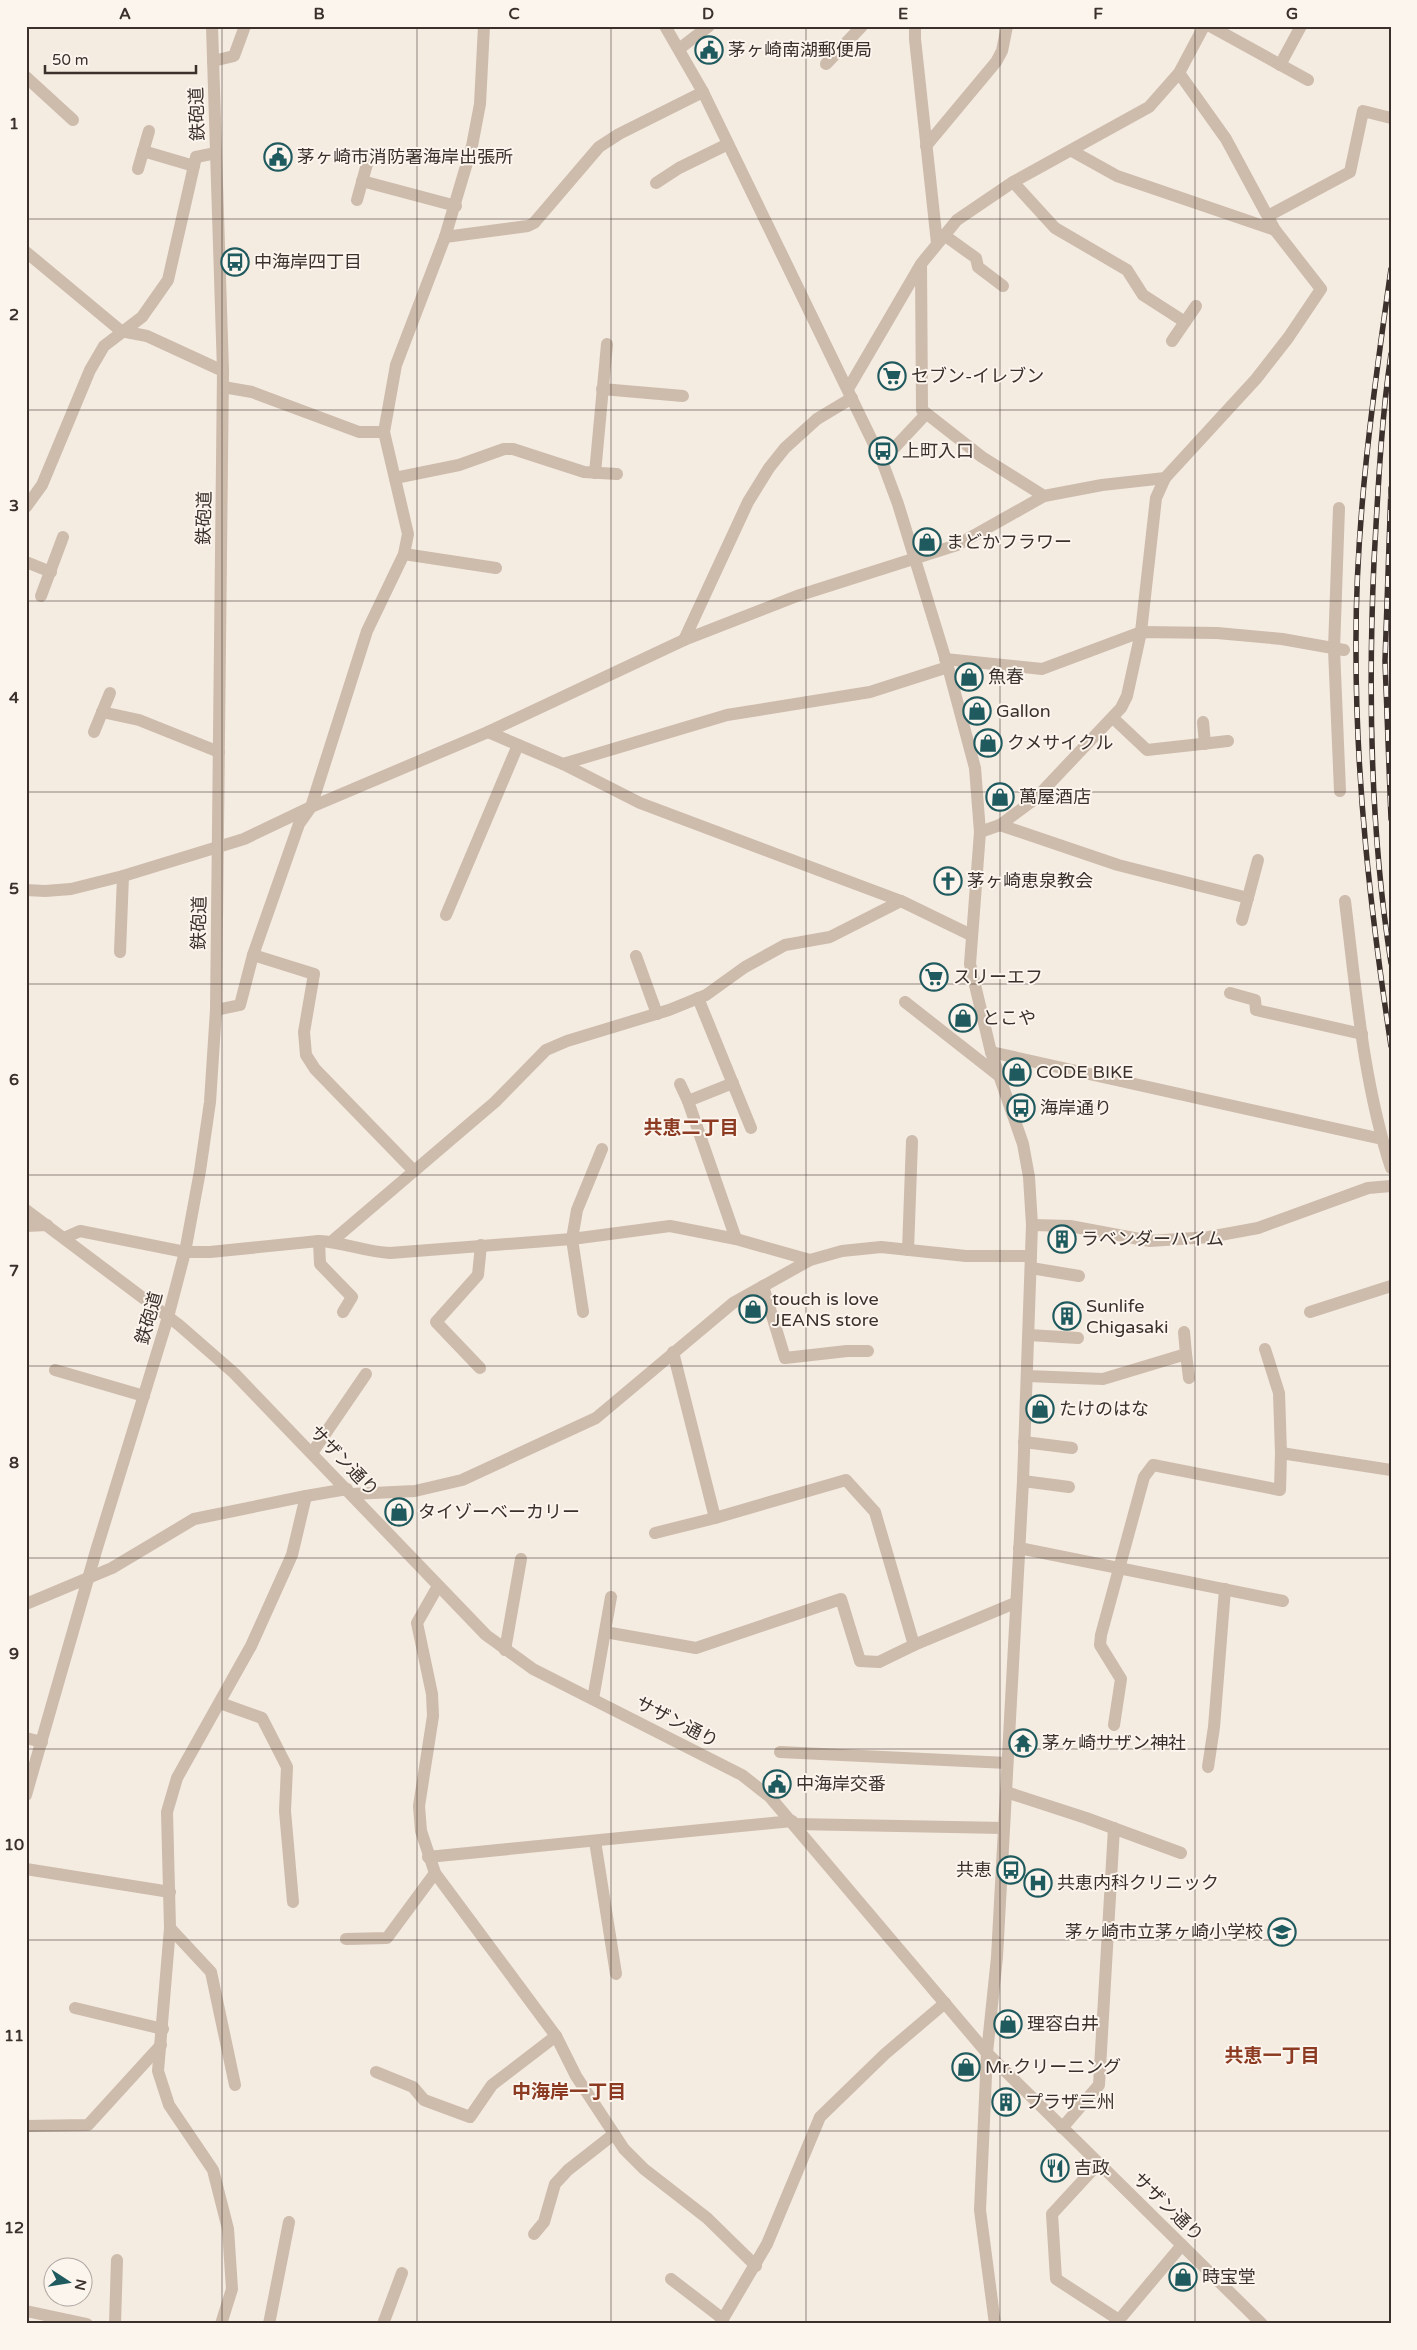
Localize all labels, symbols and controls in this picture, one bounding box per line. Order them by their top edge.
text: A [119,4,131,24]
text: B [313,4,325,24]
text: C [508,4,520,24]
text: D [702,4,714,24]
text: E [898,4,908,24]
text: F [1093,4,1103,24]
text: G [1286,4,1298,24]
public building icon: 茅ヶ崎南湖郵便局 [694,35,724,65]
place label: 茅ヶ崎南湖郵便局 [728,39,872,61]
scale bar [45,42,196,74]
text: 50 m [52,51,89,69]
street label: 鉄砲道 [185,87,209,141]
text: 1 [9,114,19,134]
public building icon: 茅ヶ崎市消防署海岸出張所 [263,142,293,172]
place label: 茅ヶ崎市消防署海岸出張所 [297,146,513,168]
bus stop icon: 中海岸四丁目 [220,247,250,277]
place label: 中海岸四丁目 [254,251,362,273]
text: 2 [9,305,19,325]
supermarket icon: セブン-イレブン [877,361,907,391]
place label: セブン-イレブン [911,365,1044,387]
bus stop icon: 上町入口 [868,436,898,466]
place label: 上町入口 [902,440,974,462]
street label: 鉄砲道 [193,491,215,545]
text: 3 [9,496,19,516]
shop icon: まどかフラワー [912,527,942,557]
place label: まどかフラワー [946,531,1072,553]
shop icon: 魚春 [954,662,984,692]
place label: 魚春 [988,666,1024,688]
text: 4 [9,688,19,708]
shop icon: Gallon [962,696,992,726]
place label: Gallon [996,700,1051,722]
shop icon: クメサイクル [973,728,1003,758]
place label: クメサイクル [1007,732,1113,754]
shop icon: 萬屋酒店 [985,782,1015,812]
place label: 萬屋酒店 [1019,786,1091,808]
church icon: 茅ヶ崎恵泉教会 [933,866,963,896]
place label: 茅ヶ崎恵泉教会 [967,870,1093,892]
text: 5 [9,879,19,899]
street label: 鉄砲道 [188,896,210,950]
supermarket icon: スリーエフ [919,962,949,992]
place label: スリーエフ [953,966,1043,988]
shop icon: とこや [948,1003,978,1033]
place label: とこや [982,1007,1036,1029]
shop icon: CODE BIKE [1002,1057,1032,1087]
place label: CODE BIKE [1036,1061,1134,1083]
text: 6 [9,1070,19,1090]
bus stop icon: 海岸通り [1006,1093,1036,1123]
place label: 海岸通り [1040,1097,1112,1119]
district label: 共恵二丁目 [643,1117,739,1139]
building icon: ラベンダーハイム [1047,1224,1077,1254]
place label: ラベンダーハイム [1081,1228,1224,1250]
text: 7 [9,1261,19,1281]
place label: touch is love JEANS store [772,1288,879,1331]
street label: 鉄砲道 [131,1289,167,1347]
shop icon: touch is love JEANS store [738,1294,768,1324]
place label: Sunlife Chigasaki [1086,1295,1168,1338]
building icon: Sunlife Chigasaki [1052,1301,1082,1331]
shop icon: たけのはな [1025,1394,1055,1424]
place label: たけのはな [1059,1398,1149,1420]
street label: サザン通り [305,1421,383,1501]
text: 8 [9,1453,19,1473]
shop icon: タイゾーベーカリー [384,1497,414,1527]
place label: タイゾーベーカリー [418,1501,580,1523]
text: 9 [9,1644,19,1664]
street label: サザン通り [632,1692,722,1752]
temple icon: 茅ヶ崎サザン神社 [1008,1728,1038,1758]
place label: 茅ヶ崎サザン神社 [1042,1732,1186,1754]
public building icon: 中海岸交番 [762,1769,792,1799]
place label: 中海岸交番 [796,1773,886,1795]
text: 10 [4,1835,24,1855]
bus stop icon: 共恵 [996,1855,1026,1885]
place label: 共恵 [956,1859,992,1881]
hospital icon: 共恵内科クリニック [1023,1868,1053,1898]
place label: 共恵内科クリニック [1057,1872,1219,1894]
school or university icon: 茅ヶ崎市立茅ヶ崎小学校 [1267,1917,1297,1947]
place label: 茅ヶ崎市立茅ヶ崎小学校 [1065,1921,1263,1943]
shop icon: 理容白井 [993,2009,1023,2039]
place label: 理容白井 [1027,2013,1099,2035]
text: 11 [4,2026,24,2046]
district label: 共恵一丁目 [1224,2045,1320,2067]
shop icon: Mr.クリーニング [951,2052,981,2082]
place label: Mr.クリーニング [985,2056,1121,2078]
district label: 中海岸一丁目 [512,2081,626,2103]
building icon: プラザ三州 [991,2087,1021,2117]
place label: プラザ三州 [1025,2091,1115,2113]
restaurant icon: 吉政 [1040,2153,1070,2183]
place label: 吉政 [1074,2157,1110,2179]
street label: サザン通り [1128,2168,1208,2246]
text: 12 [4,2218,24,2238]
north arrow [42,2258,92,2308]
shop icon: 時宝堂 [1168,2262,1198,2292]
place label: 時宝堂 [1202,2266,1256,2288]
text: N [71,2277,90,2292]

